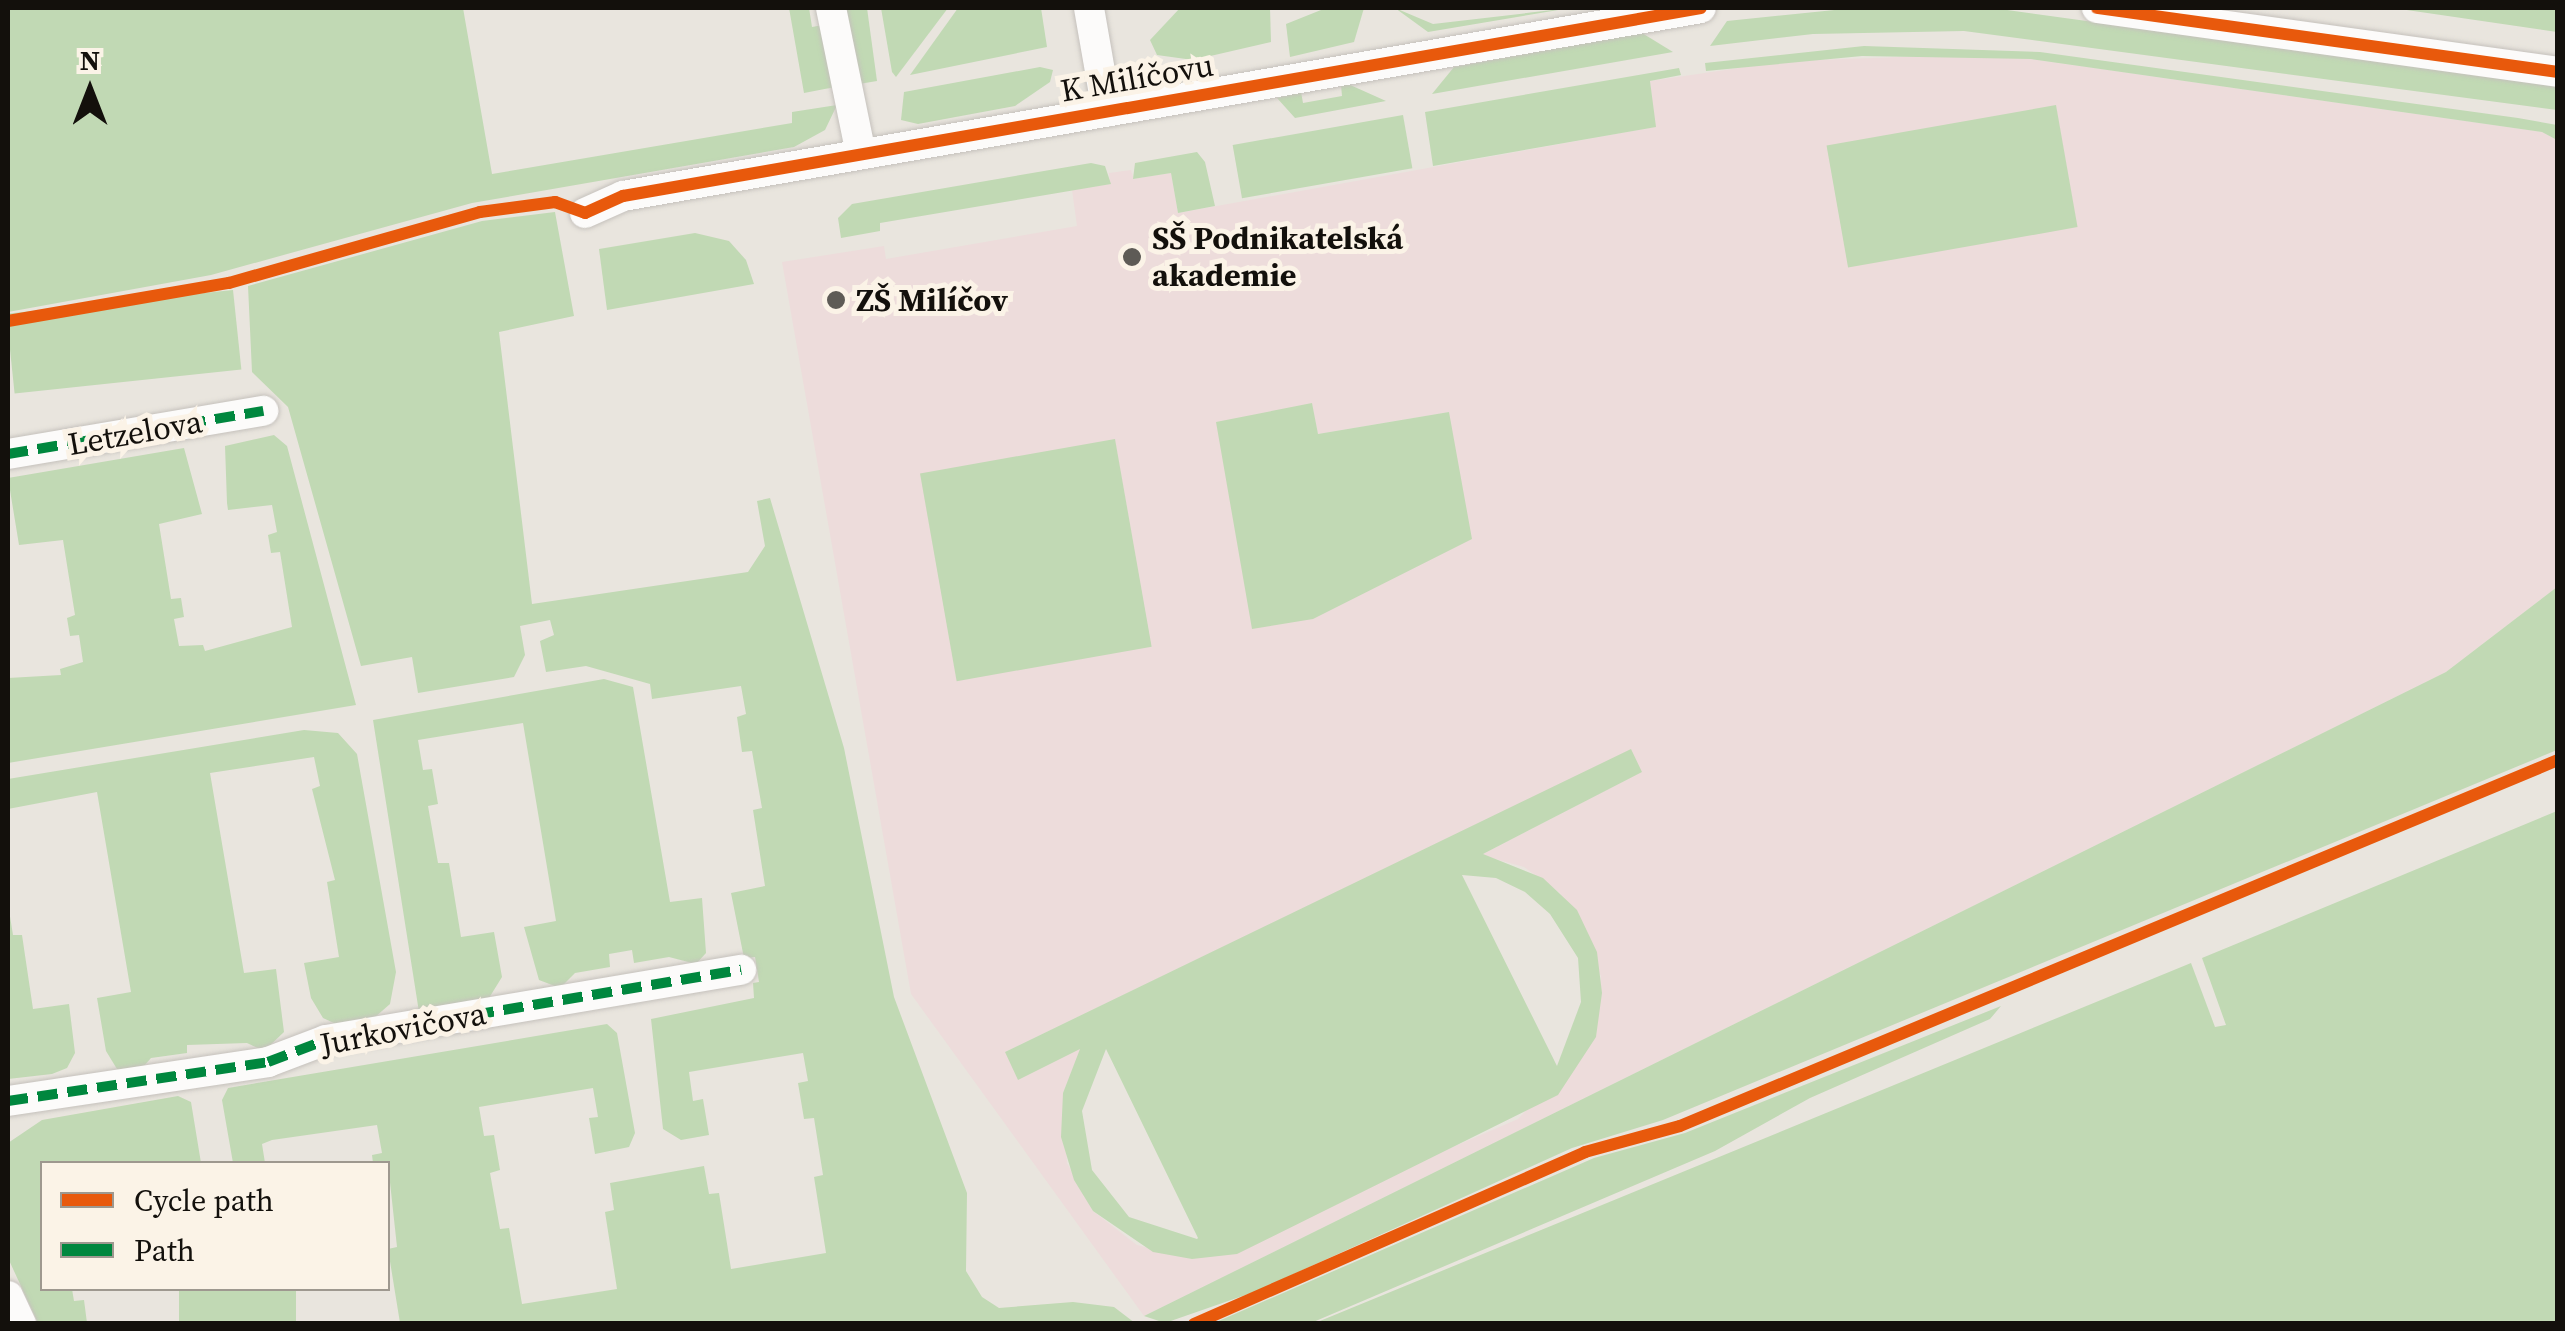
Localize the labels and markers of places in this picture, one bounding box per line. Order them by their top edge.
place label: SŠ Podnikatelská akademie [1152,220,1403,295]
marker: SŠ Podnikatelská akademie [1121,246,1143,268]
place label: ZŠ Milíčov [856,281,1008,319]
marker: ZŠ Milíčov [825,289,847,311]

